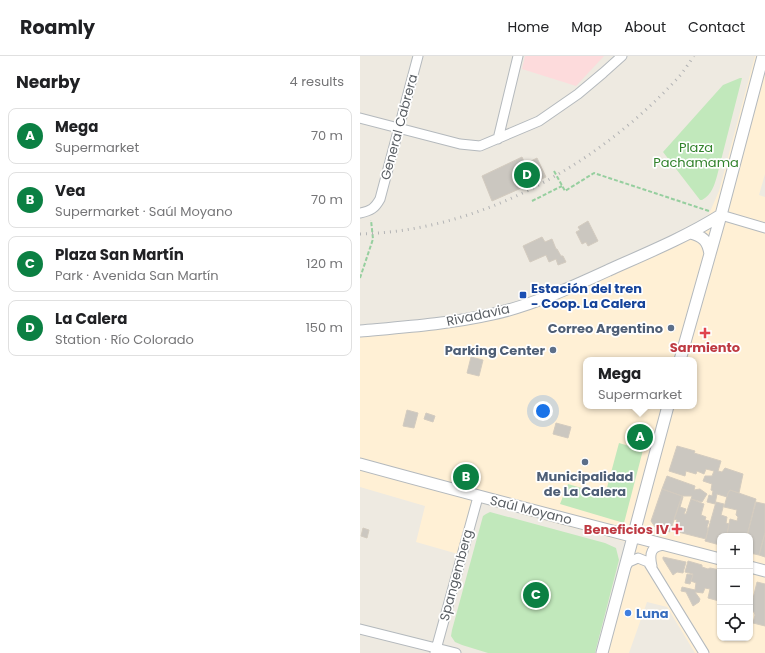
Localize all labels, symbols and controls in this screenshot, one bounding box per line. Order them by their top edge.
text: Roamly [20,14,95,41]
text: Home [507,17,549,37]
text: Map [571,17,602,37]
text: About [624,17,666,37]
text: Contact [688,17,745,37]
text: Nearby [16,70,80,94]
text: 4 results [290,72,344,91]
street label: General Cabrera [376,72,422,182]
text: Mega [55,116,98,137]
text: A [25,126,35,145]
text: 70 m [311,126,343,145]
text: Supermarket [55,138,139,157]
park label: Plaza Pachamama [653,138,739,172]
pin: D [514,160,540,190]
text: Vea [55,180,85,201]
text: B [26,190,34,209]
text: 70 m [311,190,343,209]
text: Supermarket · Saúl Moyano [55,202,233,221]
text: Plaza San Martín [55,244,184,265]
text: C [25,254,35,273]
text: 120 m [306,254,343,273]
text: Park · Avenida San Martín [55,266,219,285]
place label: Estación del tren - Coop. La Calera [531,279,646,313]
marker: Estación del tren - Coop. La Calera [518,290,528,300]
street label: Rivadavia [445,299,511,331]
text: La Calera [55,308,127,329]
text: D [25,318,35,337]
text: 150 m [306,318,343,337]
place label: Correo Argentino [548,319,663,338]
marker: Correo Argentino [666,323,676,333]
marker: Sarmiento [700,328,710,338]
text: Station · Río Colorado [55,330,194,349]
place label: Sarmiento [670,338,740,357]
place label: Parking Center [445,341,545,360]
marker: Parking Center [548,345,558,355]
popup [583,357,697,409]
text: Mega [598,363,641,384]
text: Supermarket [598,385,682,404]
your location [533,401,553,421]
pin: A [627,422,653,452]
marker: Municipalidad de La Calera [580,457,590,467]
pin: B [453,462,479,492]
place label: Municipalidad de La Calera [537,467,634,501]
street label: Saúl Moyano [488,491,574,529]
place label: Beneficios IV [584,520,669,539]
marker: Beneficios IV [672,524,682,534]
street label: Spangemberg [435,527,477,623]
map controls [717,533,753,641]
button: + [717,533,753,569]
button: − [717,569,753,605]
pin: C [523,580,549,610]
place label: Luna [636,604,669,623]
button: locate [717,605,753,641]
marker: Luna [623,608,633,618]

